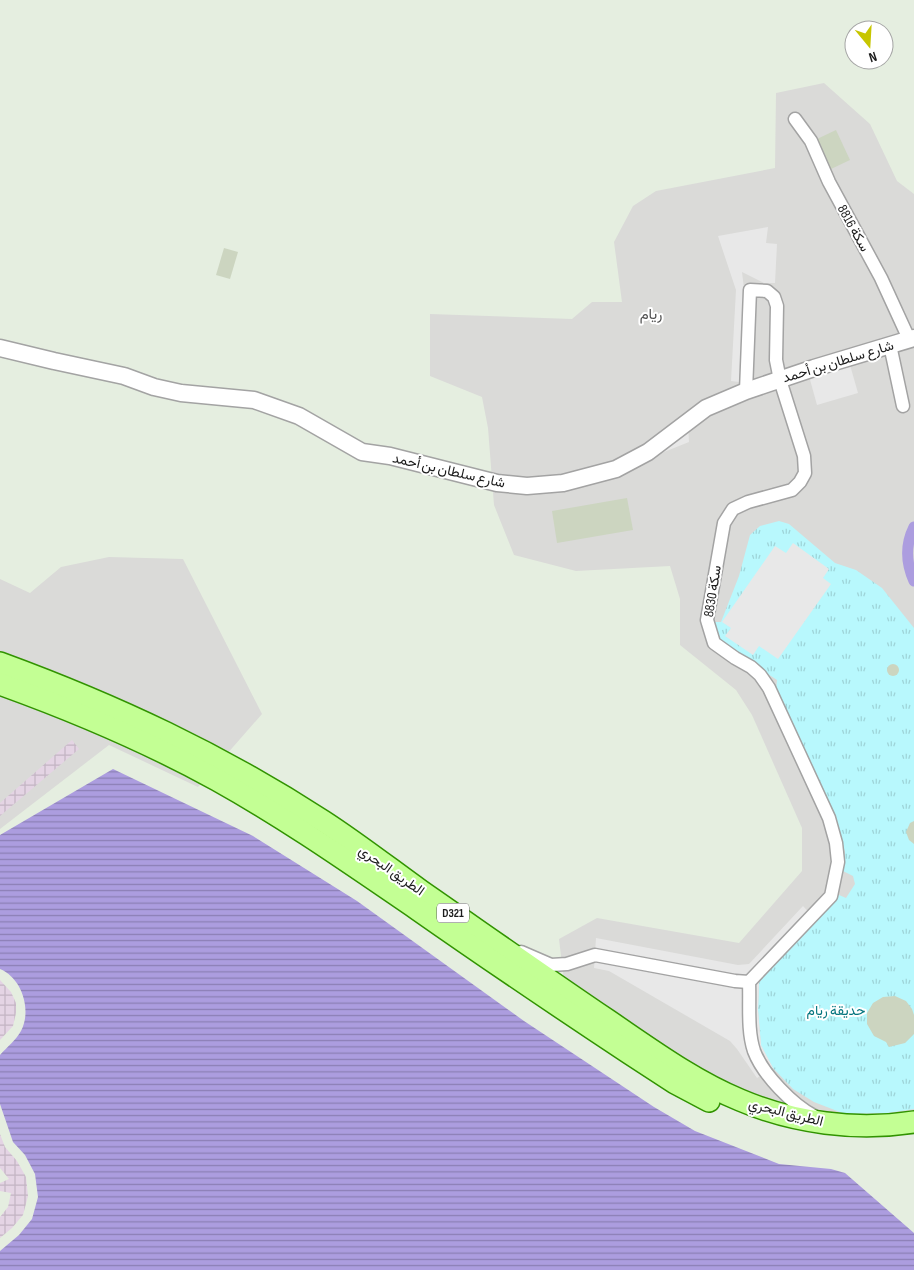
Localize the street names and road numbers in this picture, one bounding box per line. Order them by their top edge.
street label: سكة 8816 [834,202,873,255]
street label: شارع سلطان بن أحمد [781,337,896,388]
street label: شارع سلطان بن أحمد [390,449,507,494]
street label: سكة 8830 [700,564,725,618]
street label: الطريق البحري [354,842,428,902]
road number: D321 [437,904,469,922]
street label: الطريق البحري [746,1095,825,1133]

